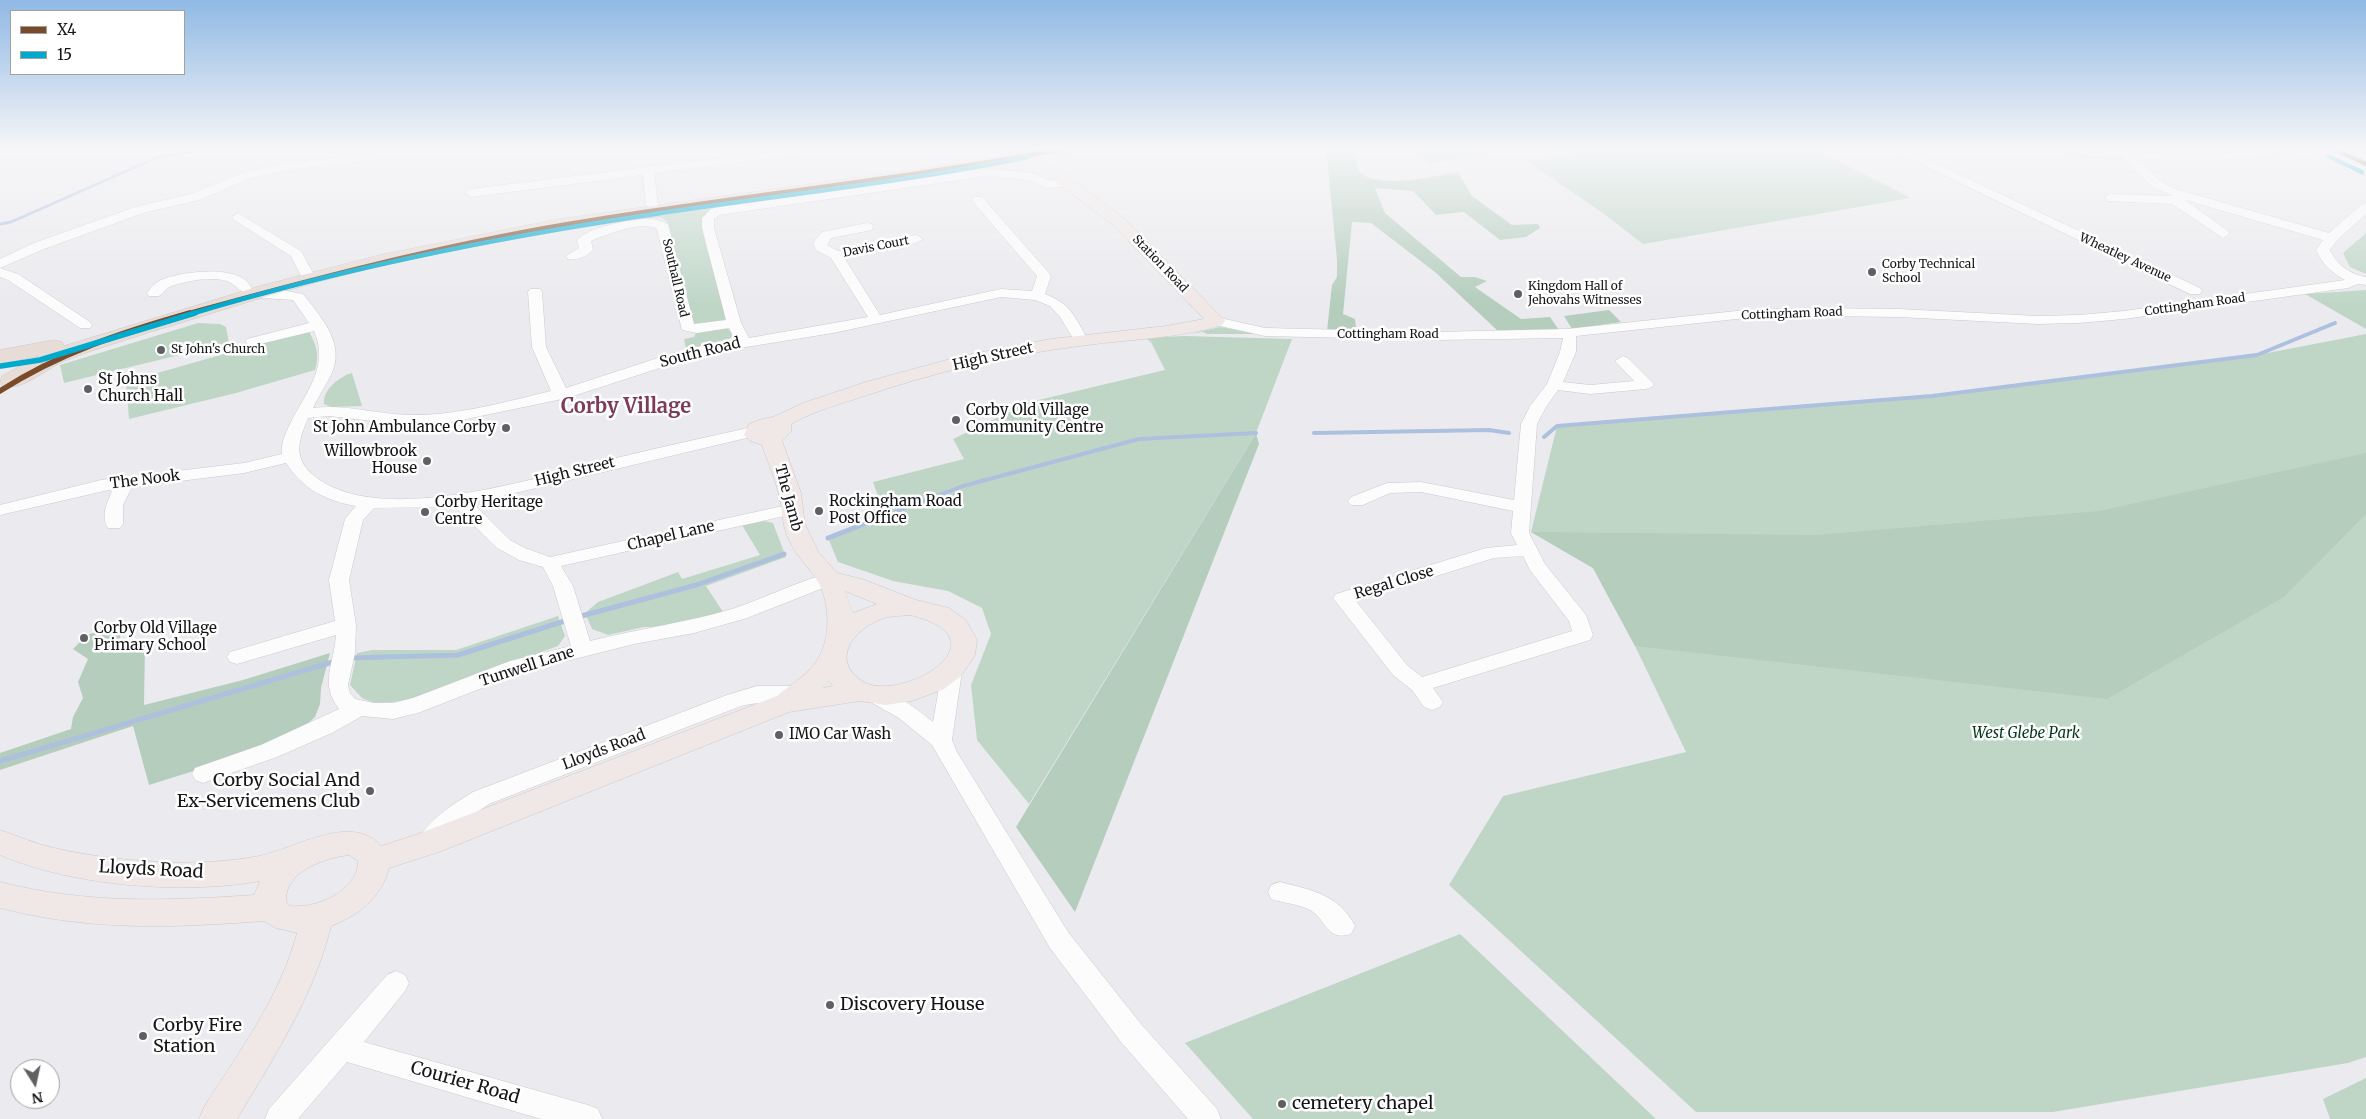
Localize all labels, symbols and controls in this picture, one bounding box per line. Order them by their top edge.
legend [10,10,185,75]
text: X4 [57,20,76,39]
text: 15 [57,45,72,64]
street label: Wheatley Avenue [2077,230,2173,286]
street label: Station Road [1129,233,1191,295]
street label: Davis Court [842,234,910,260]
street label: Southall Road [659,237,691,319]
place label: Corby Technical School [1882,258,1975,286]
marker: Corby Technical School [1866,266,1878,278]
place label: Kingdom Hall of Jehovahs Witnesses [1528,280,1642,308]
marker: Kingdom Hall of Jehovahs Witnesses [1512,288,1524,300]
street label: Cottingham Road [2144,291,2246,319]
street label: Cottingham Road [1741,305,1843,323]
street label: Cottingham Road [1337,328,1439,342]
street label: South Road [658,334,742,372]
street label: High Street [951,339,1035,375]
place label: St John's Church [171,343,265,357]
marker: St John's Church [155,344,167,356]
place label: St Johns Church Hall [98,371,183,406]
marker: St Johns Church Hall [82,383,94,395]
district label: Corby Village [561,395,691,419]
place label: Corby Old Village Community Centre [966,402,1103,437]
marker: Corby Old Village Community Centre [950,414,962,426]
place label: St John Ambulance Corby [313,419,496,437]
marker: St John Ambulance Corby [500,422,512,434]
place label: Willowbrook House [324,443,417,478]
street label: High Street [533,453,617,491]
marker: Willowbrook House [421,455,433,467]
street label: The Jamb [770,463,806,533]
street label: The Nook [109,467,181,493]
place label: Rockingham Road Post Office [829,493,962,528]
place label: Corby Heritage Centre [435,494,543,529]
marker: Rockingham Road Post Office [813,505,825,517]
marker: Corby Heritage Centre [419,506,431,518]
street label: Chapel Lane [626,517,716,555]
street label: Regal Close [1352,562,1436,604]
place label: Corby Old Village Primary School [94,620,217,655]
marker: Corby Old Village Primary School [78,632,90,644]
street label: Tunwell Lane [477,643,577,691]
park label: West Glebe Park [1972,725,2080,743]
street label: Lloyds Road [560,726,648,774]
place label: IMO Car Wash [789,726,891,744]
marker: IMO Car Wash [773,729,785,741]
place label: Corby Social And Ex-Servicemens Club [177,770,360,812]
marker: Corby Social And Ex-Servicemens Club [364,785,376,797]
street label: Lloyds Road [98,856,204,884]
place label: Discovery House [840,994,984,1016]
marker: Discovery House [824,999,836,1011]
place label: Corby Fire Station [153,1015,242,1058]
marker: Corby Fire Station [137,1030,149,1042]
street label: Courier Road [408,1057,522,1109]
north arrow [10,1059,60,1109]
text: N [30,1088,44,1108]
place label: cemetery chapel [1292,1093,1434,1115]
marker: cemetery chapel [1276,1098,1288,1110]

